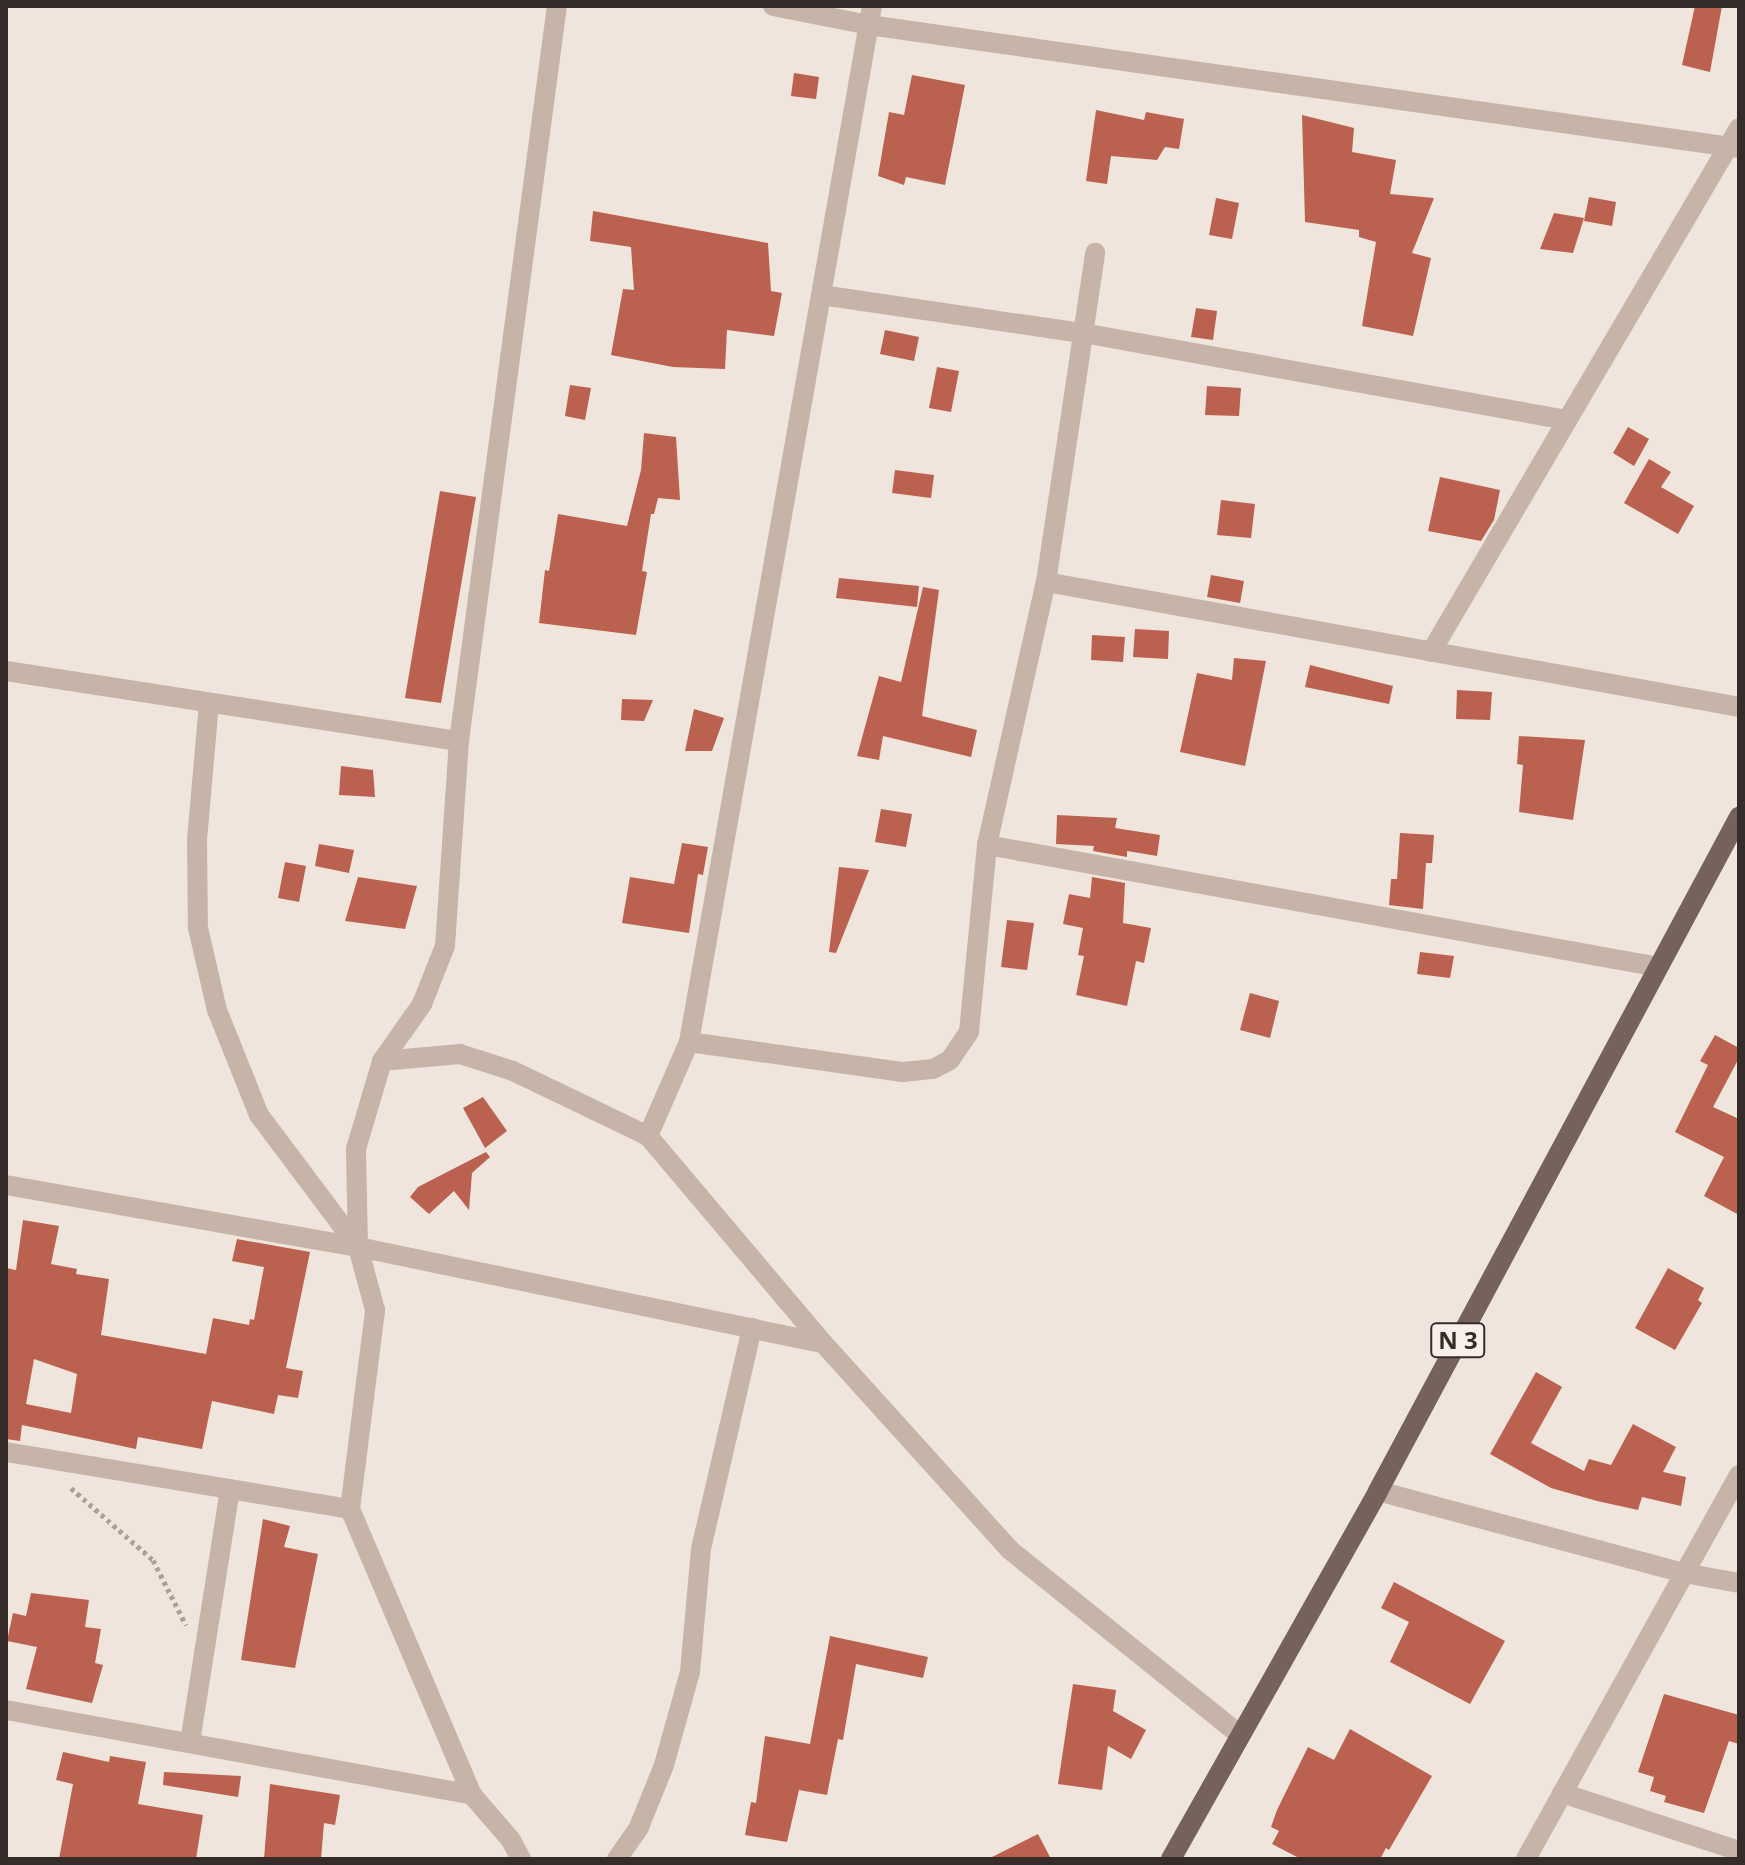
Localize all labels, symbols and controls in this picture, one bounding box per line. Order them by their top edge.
road number: N 3 [1430,1320,1486,1360]

